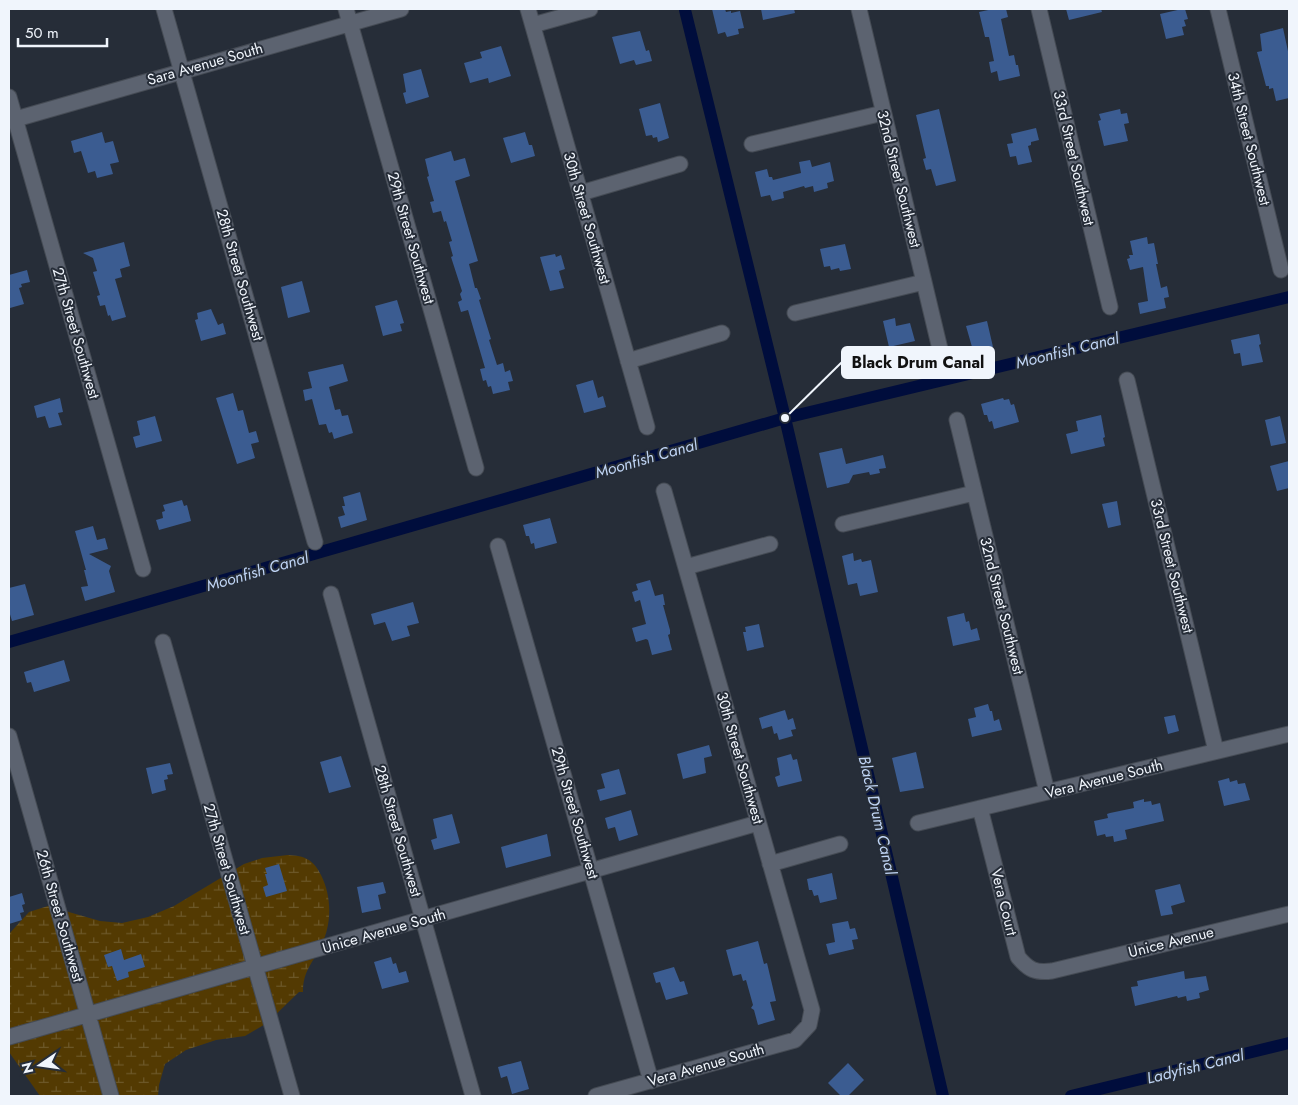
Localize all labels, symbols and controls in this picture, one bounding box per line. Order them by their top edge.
scale bar [18,15,106,47]
text: 50 m [25,22,59,44]
street label: Sara Avenue South [145,37,265,91]
street label: 34th Street Southwest [1222,70,1276,208]
street label: 33rd Street Southwest [1048,88,1100,228]
street label: 32nd Street Southwest [871,108,927,250]
street label: 30th Street Southwest [558,149,616,287]
street label: 29th Street Southwest [382,169,440,307]
street label: 28th Street Southwest [211,207,269,344]
street label: 27th Street Southwest [47,265,105,402]
water label: Moonfish Canal [1013,326,1122,374]
callout: Black Drum Canal [842,347,994,378]
text: Black Drum Canal [852,351,984,374]
water label: Moonfish Canal [592,433,701,484]
street label: 33rd Street Southwest [1145,496,1199,636]
street label: 32nd Street Southwest [974,535,1030,677]
water label: Moonfish Canal [203,546,312,597]
street label: 30th Street Southwest [711,689,769,827]
street label: 29th Street Southwest [546,744,604,882]
water label: Black Drum Canal [853,753,903,878]
street label: Vera Avenue South [1043,754,1165,804]
street label: 28th Street Southwest [369,763,427,900]
street label: 27th Street Southwest [198,801,256,938]
street label: 26th Street Southwest [31,847,89,985]
street label: Vera Court [985,866,1023,938]
street label: Unice Avenue South [320,903,448,959]
street label: Unice Avenue [1126,921,1216,963]
street label: Vera Avenue South [645,1038,767,1092]
north arrow [15,1040,65,1090]
water label: Ladyfish Canal [1144,1043,1247,1090]
text: N [16,1060,38,1076]

